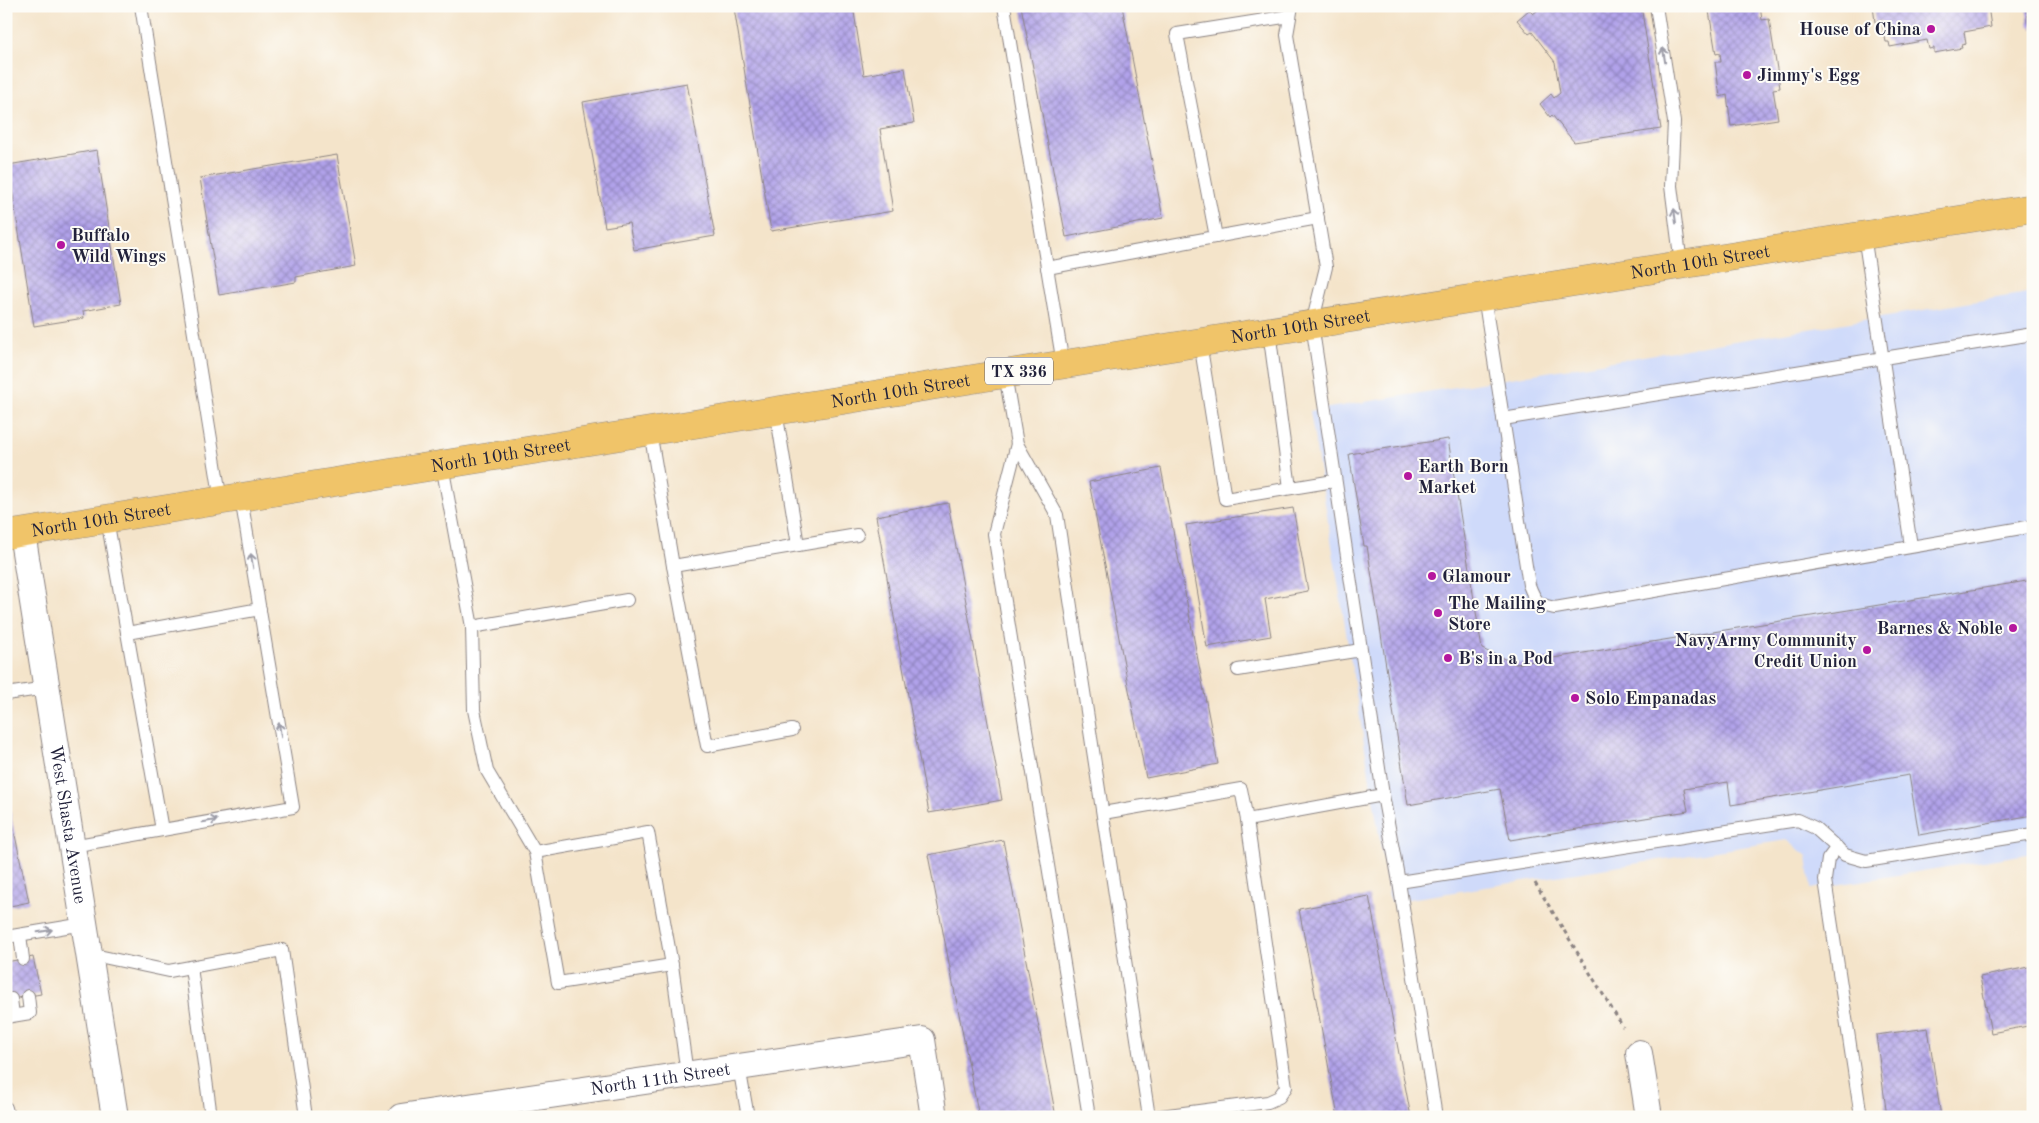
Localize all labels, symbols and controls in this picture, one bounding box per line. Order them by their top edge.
place label: House of China [1799,21,1921,39]
marker: House of China [1925,23,1937,35]
one-way arrow [1658,47,1668,63]
place label: Jimmy's Egg [1757,67,1860,85]
marker: Jimmy's Egg [1741,69,1753,81]
one-way arrow [1670,208,1680,224]
place label: Buffalo Wild Wings [71,227,166,266]
marker: Buffalo Wild Wings [55,239,67,251]
street label: North 10th Street [1629,243,1771,283]
street label: North 10th Street [1229,307,1372,347]
road number: TX 336 [985,358,1053,384]
street label: North 10th Street [829,372,972,412]
street label: North 10th Street [430,436,572,476]
place label: Earth Born Market [1418,458,1509,497]
marker: Earth Born Market [1402,470,1414,482]
street label: North 10th Street [30,501,172,541]
one-way arrow [247,554,257,570]
place label: Glamour [1442,568,1511,586]
marker: Glamour [1426,570,1438,582]
place label: The Mailing Store [1448,595,1546,634]
marker: The Mailing Store [1432,607,1444,619]
place label: Barnes & Noble [1876,620,2003,638]
marker: Barnes & Noble [2007,622,2019,634]
place label: NavyArmy Community Credit Union [1675,632,1857,671]
marker: NavyArmy Community Credit Union [1861,644,1873,656]
place label: B's in a Pod [1458,650,1553,668]
marker: B's in a Pod [1442,652,1454,664]
place label: Solo Empanadas [1585,690,1717,708]
marker: Solo Empanadas [1569,692,1581,704]
one-way arrow [275,723,285,739]
street label: West Shasta Avenue [46,744,89,905]
one-way arrow [201,816,217,826]
one-way arrow [37,925,53,935]
street label: North 11th Street [589,1060,731,1099]

